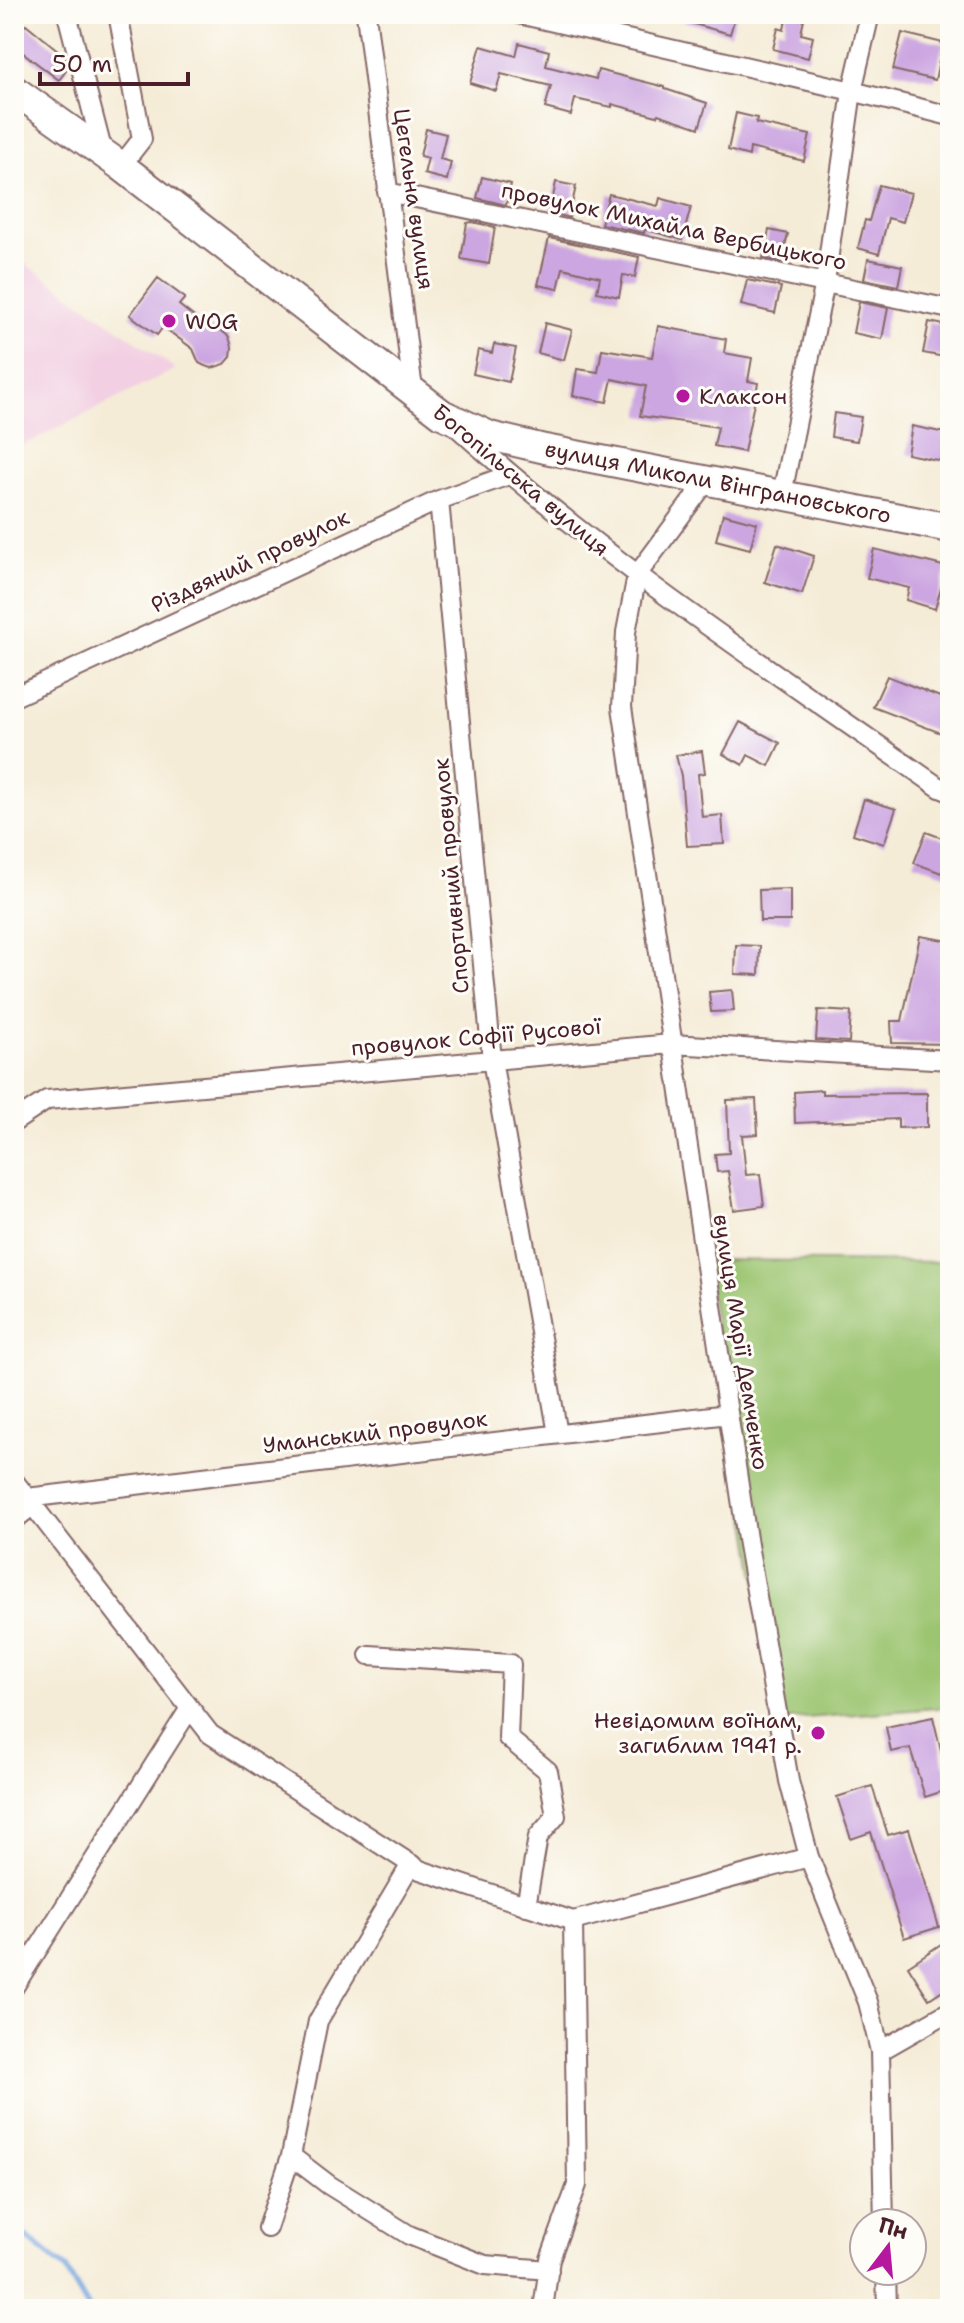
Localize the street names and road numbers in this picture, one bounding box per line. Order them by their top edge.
street label: Цегельна вулиця [387,107,441,291]
street label: провулок Михайла Вербицького [499,175,849,277]
street label: Богопільська вулиця [427,397,615,563]
street label: вулиця Миколи Вінграновського [542,434,894,530]
street label: Різдвяний провулок [146,502,354,620]
street label: Спортивний провулок [426,757,476,995]
street label: провулок Софії Русової [350,1012,603,1062]
street label: вулиця Марії Демченко [706,1212,776,1472]
street label: Уманський провулок [261,1404,489,1460]

